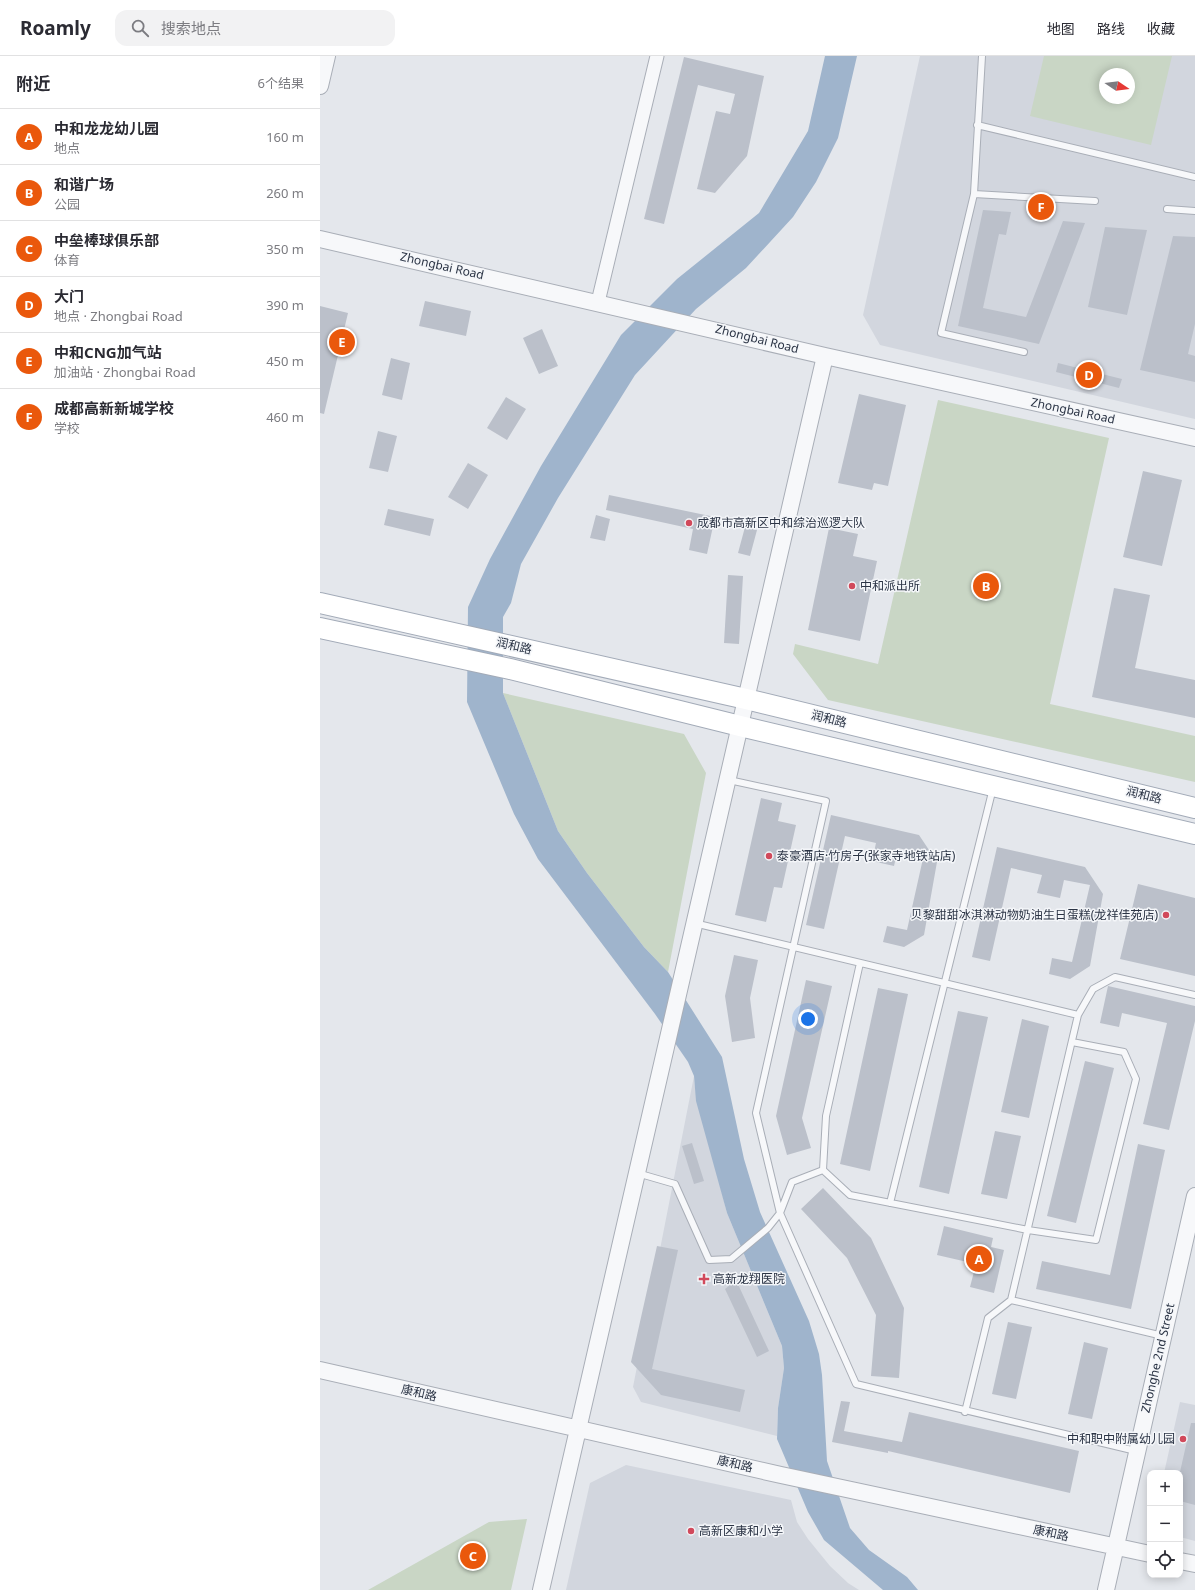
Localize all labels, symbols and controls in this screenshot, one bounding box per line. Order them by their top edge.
search box [115,10,395,46]
text: Roamly [20,15,91,41]
icon: search [129,17,151,39]
text: 搜索地点 [161,18,221,38]
text: 地图 [1047,19,1075,38]
text: 路线 [1097,19,1125,38]
text: 收藏 [1147,19,1175,38]
north arrow [1099,68,1135,104]
text: 附近 [16,72,50,95]
text: 6个结果 [258,74,304,92]
text: 中和龙龙幼儿园 [54,118,159,138]
text: A [25,128,34,146]
text: 160 m [266,128,304,146]
text: 地点 [54,139,80,157]
text: 和谐广场 [54,174,114,194]
text: B [25,184,33,202]
text: 260 m [266,184,304,202]
pin: F [1028,192,1054,222]
text: 公园 [54,195,80,213]
text: 中垒棒球俱乐部 [54,230,159,250]
text: C [25,240,33,258]
text: 350 m [266,240,304,258]
street label: Zhongbai Road [399,248,486,283]
text: 体育 [54,251,80,269]
text: 大门 [54,286,84,306]
text: D [24,296,34,314]
text: 390 m [266,296,304,314]
text: 地点 · Zhongbai Road [54,307,183,325]
street label: Zhongbai Road [714,320,801,357]
pin: E [329,327,355,357]
text: 中和CNG加气站 [54,342,162,362]
text: E [25,352,33,370]
text: 450 m [266,352,304,370]
pin: D [1076,360,1102,390]
text: 加油站 · Zhongbai Road [54,363,196,381]
street label: Zhongbai Road [1030,393,1117,428]
text: 成都高新新城学校 [54,398,174,418]
text: F [25,408,33,426]
text: 460 m [266,408,304,426]
text: 学校 [54,419,80,437]
place label: 成都市高新区中和综治巡逻大队 [697,514,865,531]
marker: 成都市高新区中和综治巡逻大队 [684,518,694,528]
pin: B [973,571,999,601]
place label: 中和派出所 [860,577,920,594]
marker: 中和派出所 [847,581,857,591]
street label: 润和路 [495,633,534,658]
street label: 润和路 [810,706,849,731]
street label: 润和路 [1125,782,1164,807]
place label: 泰豪酒店·竹房子(张家寺地铁站店) [777,847,956,864]
marker: 泰豪酒店·竹房子(张家寺地铁站店) [764,851,774,861]
place label: 贝黎甜甜冰淇淋动物奶油生日蛋糕(龙祥佳苑店) [911,906,1158,923]
marker: 贝黎甜甜冰淇淋动物奶油生日蛋糕(龙祥佳苑店) [1161,910,1171,920]
your location [798,1009,818,1029]
pin: A [966,1244,992,1274]
place label: 高新龙翔医院 [713,1270,785,1287]
marker: 高新龙翔医院 [698,1273,710,1285]
street label: Zhonghe 2nd Street [1137,1301,1179,1414]
street label: 康和路 [400,1380,439,1405]
place label: 中和职中附属幼儿园 [1067,1430,1175,1447]
marker: 中和职中附属幼儿园 [1178,1434,1188,1444]
street label: 康和路 [716,1451,755,1476]
map controls [1147,1470,1183,1578]
button: + [1147,1470,1183,1506]
button: − [1147,1506,1183,1542]
street label: 康和路 [1032,1520,1070,1545]
place label: 高新区康和小学 [699,1522,783,1539]
marker: 高新区康和小学 [686,1526,696,1536]
pin: C [460,1541,486,1571]
button: locate [1147,1542,1183,1578]

